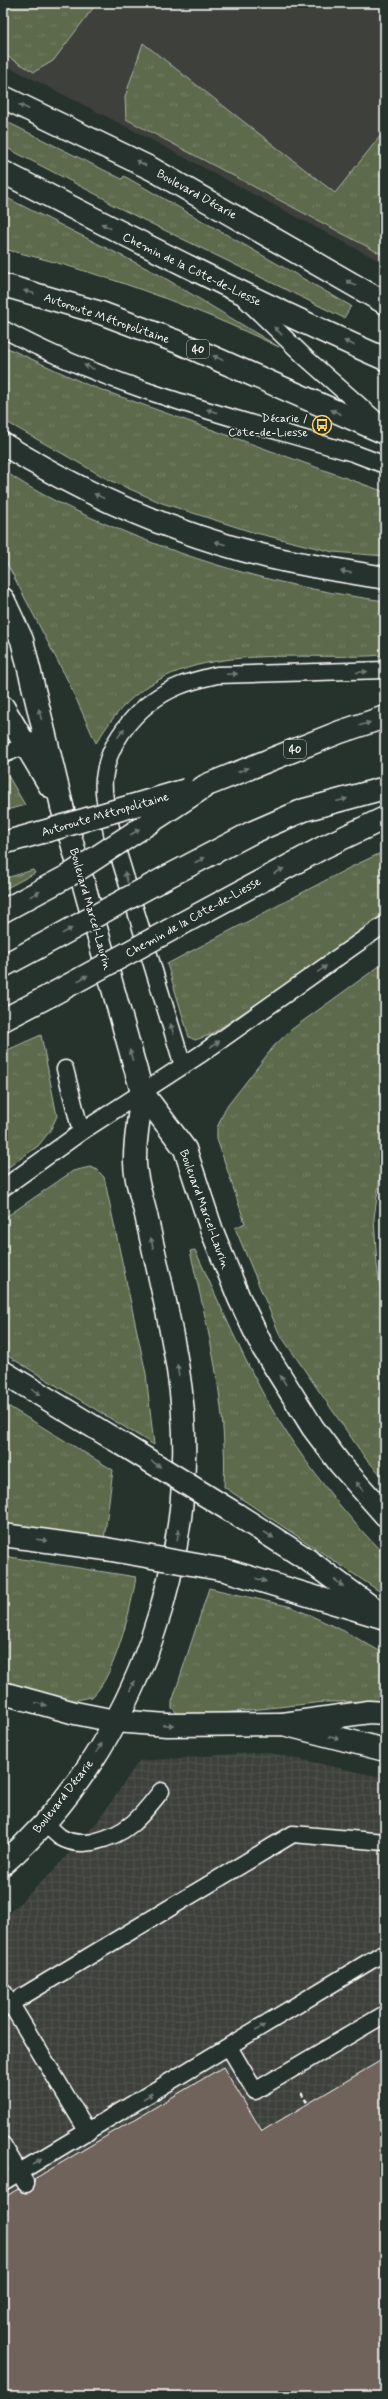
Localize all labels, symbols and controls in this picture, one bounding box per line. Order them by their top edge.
one-way arrow [18,104,30,110]
one-way arrow [135,160,147,166]
street label: Boulevard Décarie [154,166,240,224]
one-way arrow [100,223,112,229]
street label: Chemin de la Côte-de-Liesse [119,229,264,311]
one-way arrow [345,280,357,287]
one-way arrow [23,289,35,295]
street label: Autoroute Métropolitaine [42,290,172,348]
one-way arrow [273,326,283,336]
road number: 40 [187,340,209,358]
one-way arrow [344,340,355,346]
one-way arrow [212,355,224,361]
one-way arrow [83,364,95,370]
one-way arrow [205,408,217,414]
one-way arrow [330,408,342,414]
place label: Décarie / Côte-de-Liesse [228,411,308,441]
bus stop icon: Décarie / Côte-de-Liesse [311,414,333,436]
one-way arrow [93,493,104,499]
one-way arrow [214,540,226,546]
one-way arrow [340,569,352,575]
one-way arrow [356,669,368,676]
one-way arrow [226,671,238,678]
one-way arrow [36,708,42,720]
one-way arrow [359,721,371,727]
one-way arrow [117,728,126,739]
road number: 40 [284,740,306,758]
one-way arrow [238,767,249,773]
street label: Autoroute Métropolitaine [40,789,171,841]
one-way arrow [336,796,348,802]
one-way arrow [130,828,141,836]
street label: Boulevard Marcel-Laurin [65,847,115,973]
one-way arrow [194,856,205,863]
one-way arrow [273,867,285,874]
one-way arrow [123,871,129,883]
street label: Chemin de la Côte-de-Liesse [123,874,264,962]
one-way arrow [30,890,41,897]
one-way arrow [62,928,73,935]
one-way arrow [317,965,327,973]
one-way arrow [77,974,89,981]
one-way arrow [169,1022,175,1034]
one-way arrow [210,1040,221,1048]
one-way arrow [128,1048,134,1061]
street label: Boulevard Marcel-Laurin [175,1147,233,1272]
one-way arrow [149,1237,155,1249]
one-way arrow [175,1364,181,1376]
one-way arrow [279,1375,287,1386]
one-way arrow [31,1388,41,1396]
one-way arrow [150,1461,161,1468]
one-way arrow [354,1480,363,1491]
one-way arrow [175,1529,181,1541]
one-way arrow [264,1531,274,1539]
one-way arrow [36,1537,48,1543]
one-way arrow [256,1577,268,1583]
one-way arrow [334,1579,345,1587]
one-way arrow [129,1680,135,1691]
one-way arrow [35,1701,47,1707]
one-way arrow [162,1722,175,1728]
one-way arrow [328,1735,340,1741]
one-way arrow [96,1742,103,1754]
street label: Boulevard Décarie [30,1756,98,1837]
one-way arrow [254,2025,265,2032]
one-way arrow [142,2092,154,2099]
one-way arrow [31,2159,43,2166]

